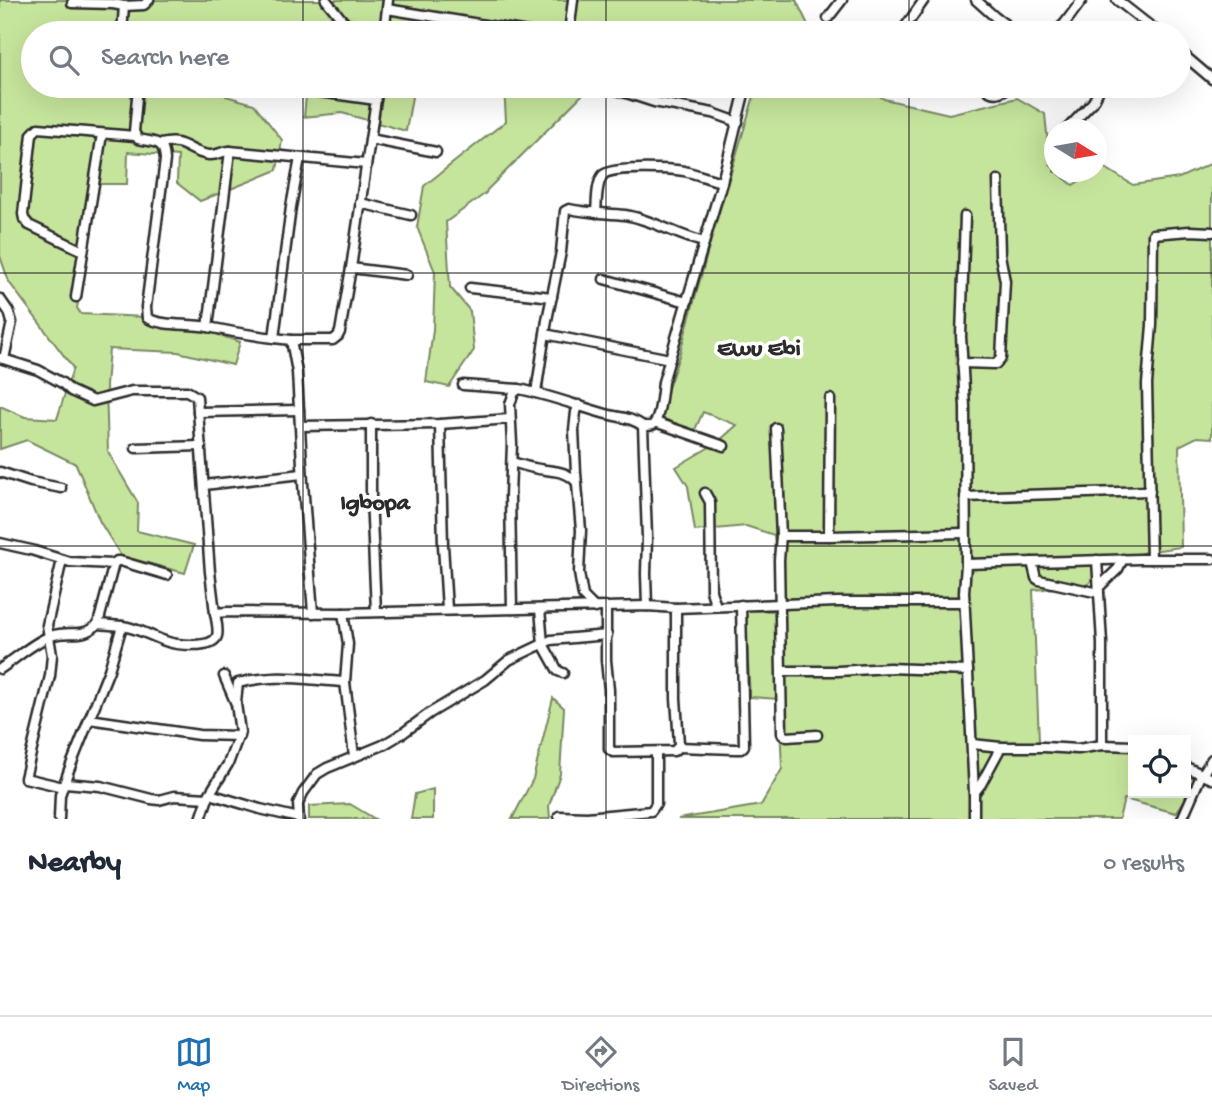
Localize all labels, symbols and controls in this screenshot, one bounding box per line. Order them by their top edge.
search box [21,21,1191,98]
icon: search [45,41,83,79]
text: Search here [101,44,229,75]
north arrow [1044,119,1107,182]
district label: Ewu Ebi [717,336,801,365]
district label: Igbopa [340,490,412,519]
map controls [1128,735,1191,798]
button: locate [1128,735,1191,798]
text: Nearby [28,847,121,882]
text: 0 results [1103,851,1184,878]
tab: Map [175,1033,213,1098]
tab: Directions [562,1033,639,1098]
tab: Saved [989,1033,1037,1098]

